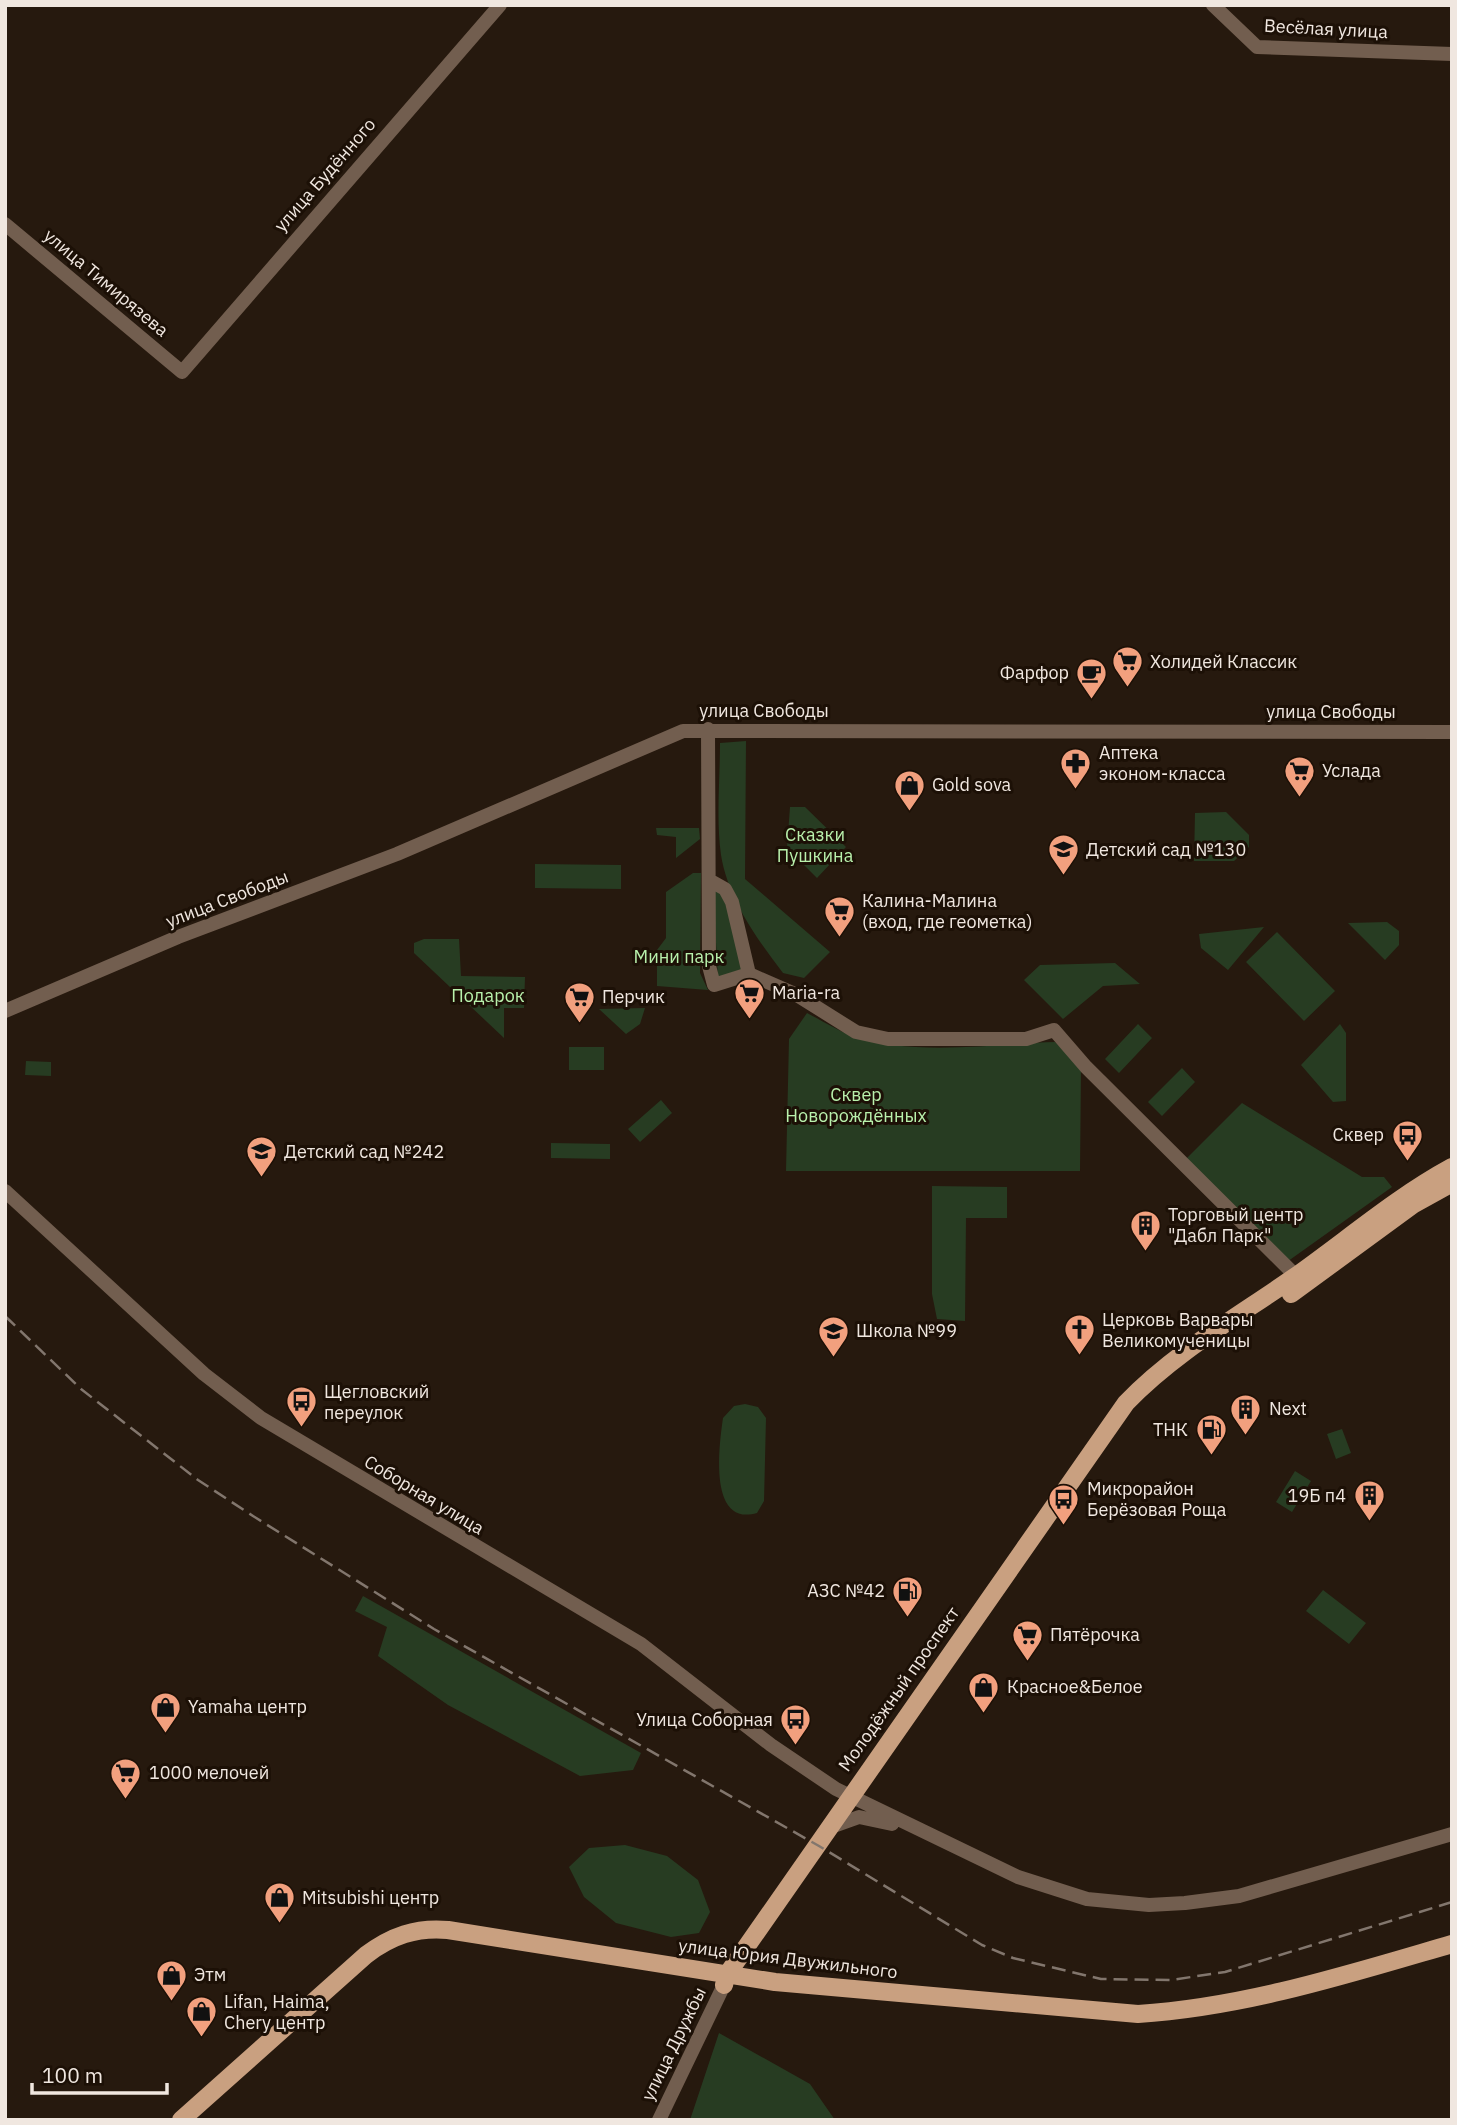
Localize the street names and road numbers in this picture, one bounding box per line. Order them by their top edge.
street label: Весёлая улица [1264,14,1389,43]
street label: улица Будённого [269,113,380,236]
street label: улица Тимирязева [39,224,174,342]
street label: улица Свободы [699,699,829,722]
street label: улица Свободы [1266,700,1396,723]
street label: улица Свободы [162,865,291,932]
street label: Соборная улица [360,1450,489,1540]
street label: Молодёжный проспект [833,1601,965,1776]
street label: улица Юрия Двужильного [677,1934,899,1983]
street label: улица Дружбы [636,1983,711,2104]

